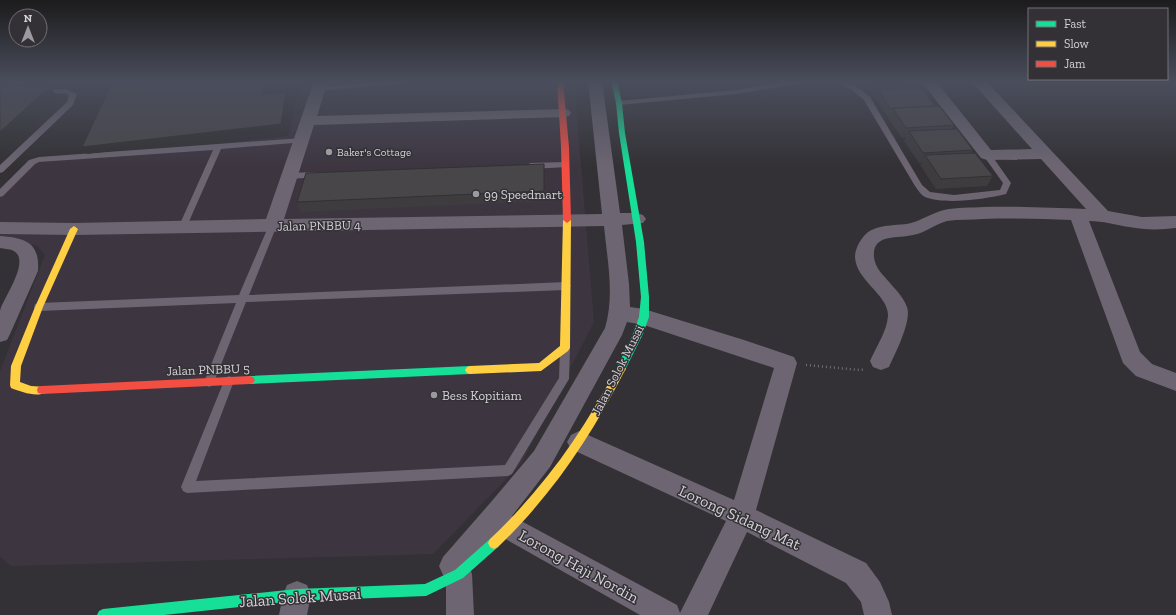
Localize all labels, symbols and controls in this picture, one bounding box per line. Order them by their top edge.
north arrow [8,8,48,48]
legend [1028,8,1168,80]
text: N [24,12,33,25]
text: Fast [1064,17,1087,31]
text: Slow [1064,37,1090,51]
text: Jam [1064,57,1086,71]
place label: Baker's Cottage [337,146,411,159]
marker: Baker's Cottage [324,147,334,157]
place label: 99 Speedmart [484,187,562,202]
marker: 99 Speedmart [471,189,481,199]
street label: Jalan PNBBU 4 [277,217,361,234]
street label: Jalan Solok Musai [588,322,647,418]
street label: Jalan PNBBU 5 [166,361,250,378]
place label: Bess Kopitiam [442,388,523,403]
marker: Bess Kopitiam [429,390,439,400]
street label: Lorong Sidang Mat [676,481,804,554]
street label: Lorong Haji Nordin [516,526,643,608]
street label: Jalan Solok Musai [238,584,362,611]

